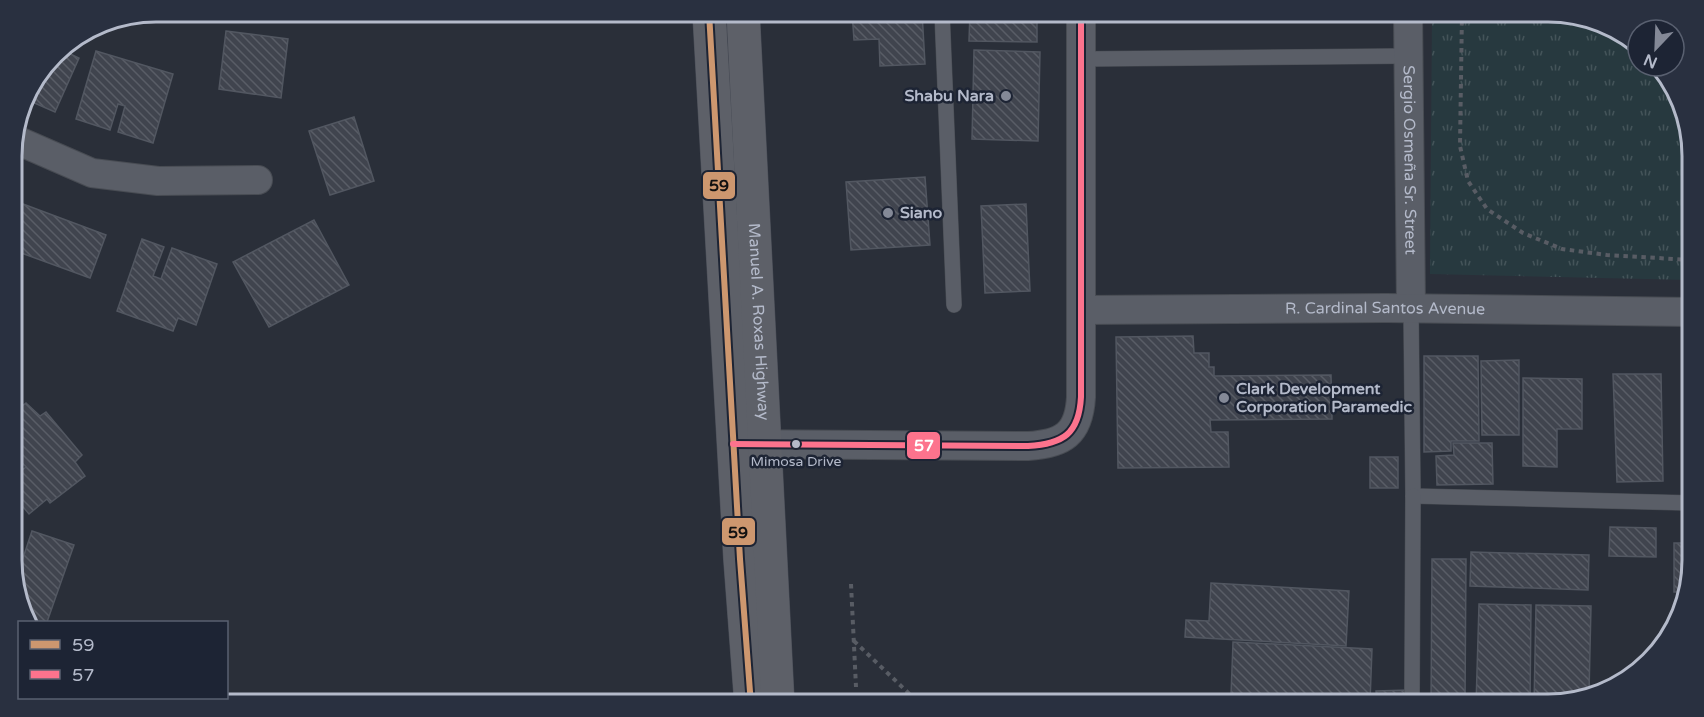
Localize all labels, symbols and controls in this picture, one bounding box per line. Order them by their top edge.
north arrow [1626,18,1686,78]
text: N [1641,49,1660,73]
street label: Sergio Osmeña Sr. Street [1399,65,1420,255]
place label: Shabu Nara [905,86,994,106]
marker: Shabu Nara [999,89,1013,103]
line badge: 59 [702,171,736,200]
text: 59 [709,176,729,196]
place label: Siano [900,203,942,223]
marker: Siano [881,206,895,220]
street label: Manuel A. Roxas Highway [744,222,774,421]
street label: R. Cardinal Santos Avenue [1285,298,1485,319]
place label: Clark Development Corporation Paramedic [1236,379,1412,417]
marker: Clark Development Corporation Paramedic [1217,391,1231,405]
line badge: 57 [906,431,941,460]
text: 57 [914,436,934,456]
marker: Mimosa Drive [790,438,802,450]
place label: Mimosa Drive [751,453,842,470]
line badge: 59 [721,517,756,546]
text: 59 [728,523,748,543]
legend [18,621,228,699]
text: 59 [72,634,95,656]
text: 57 [72,664,95,686]

